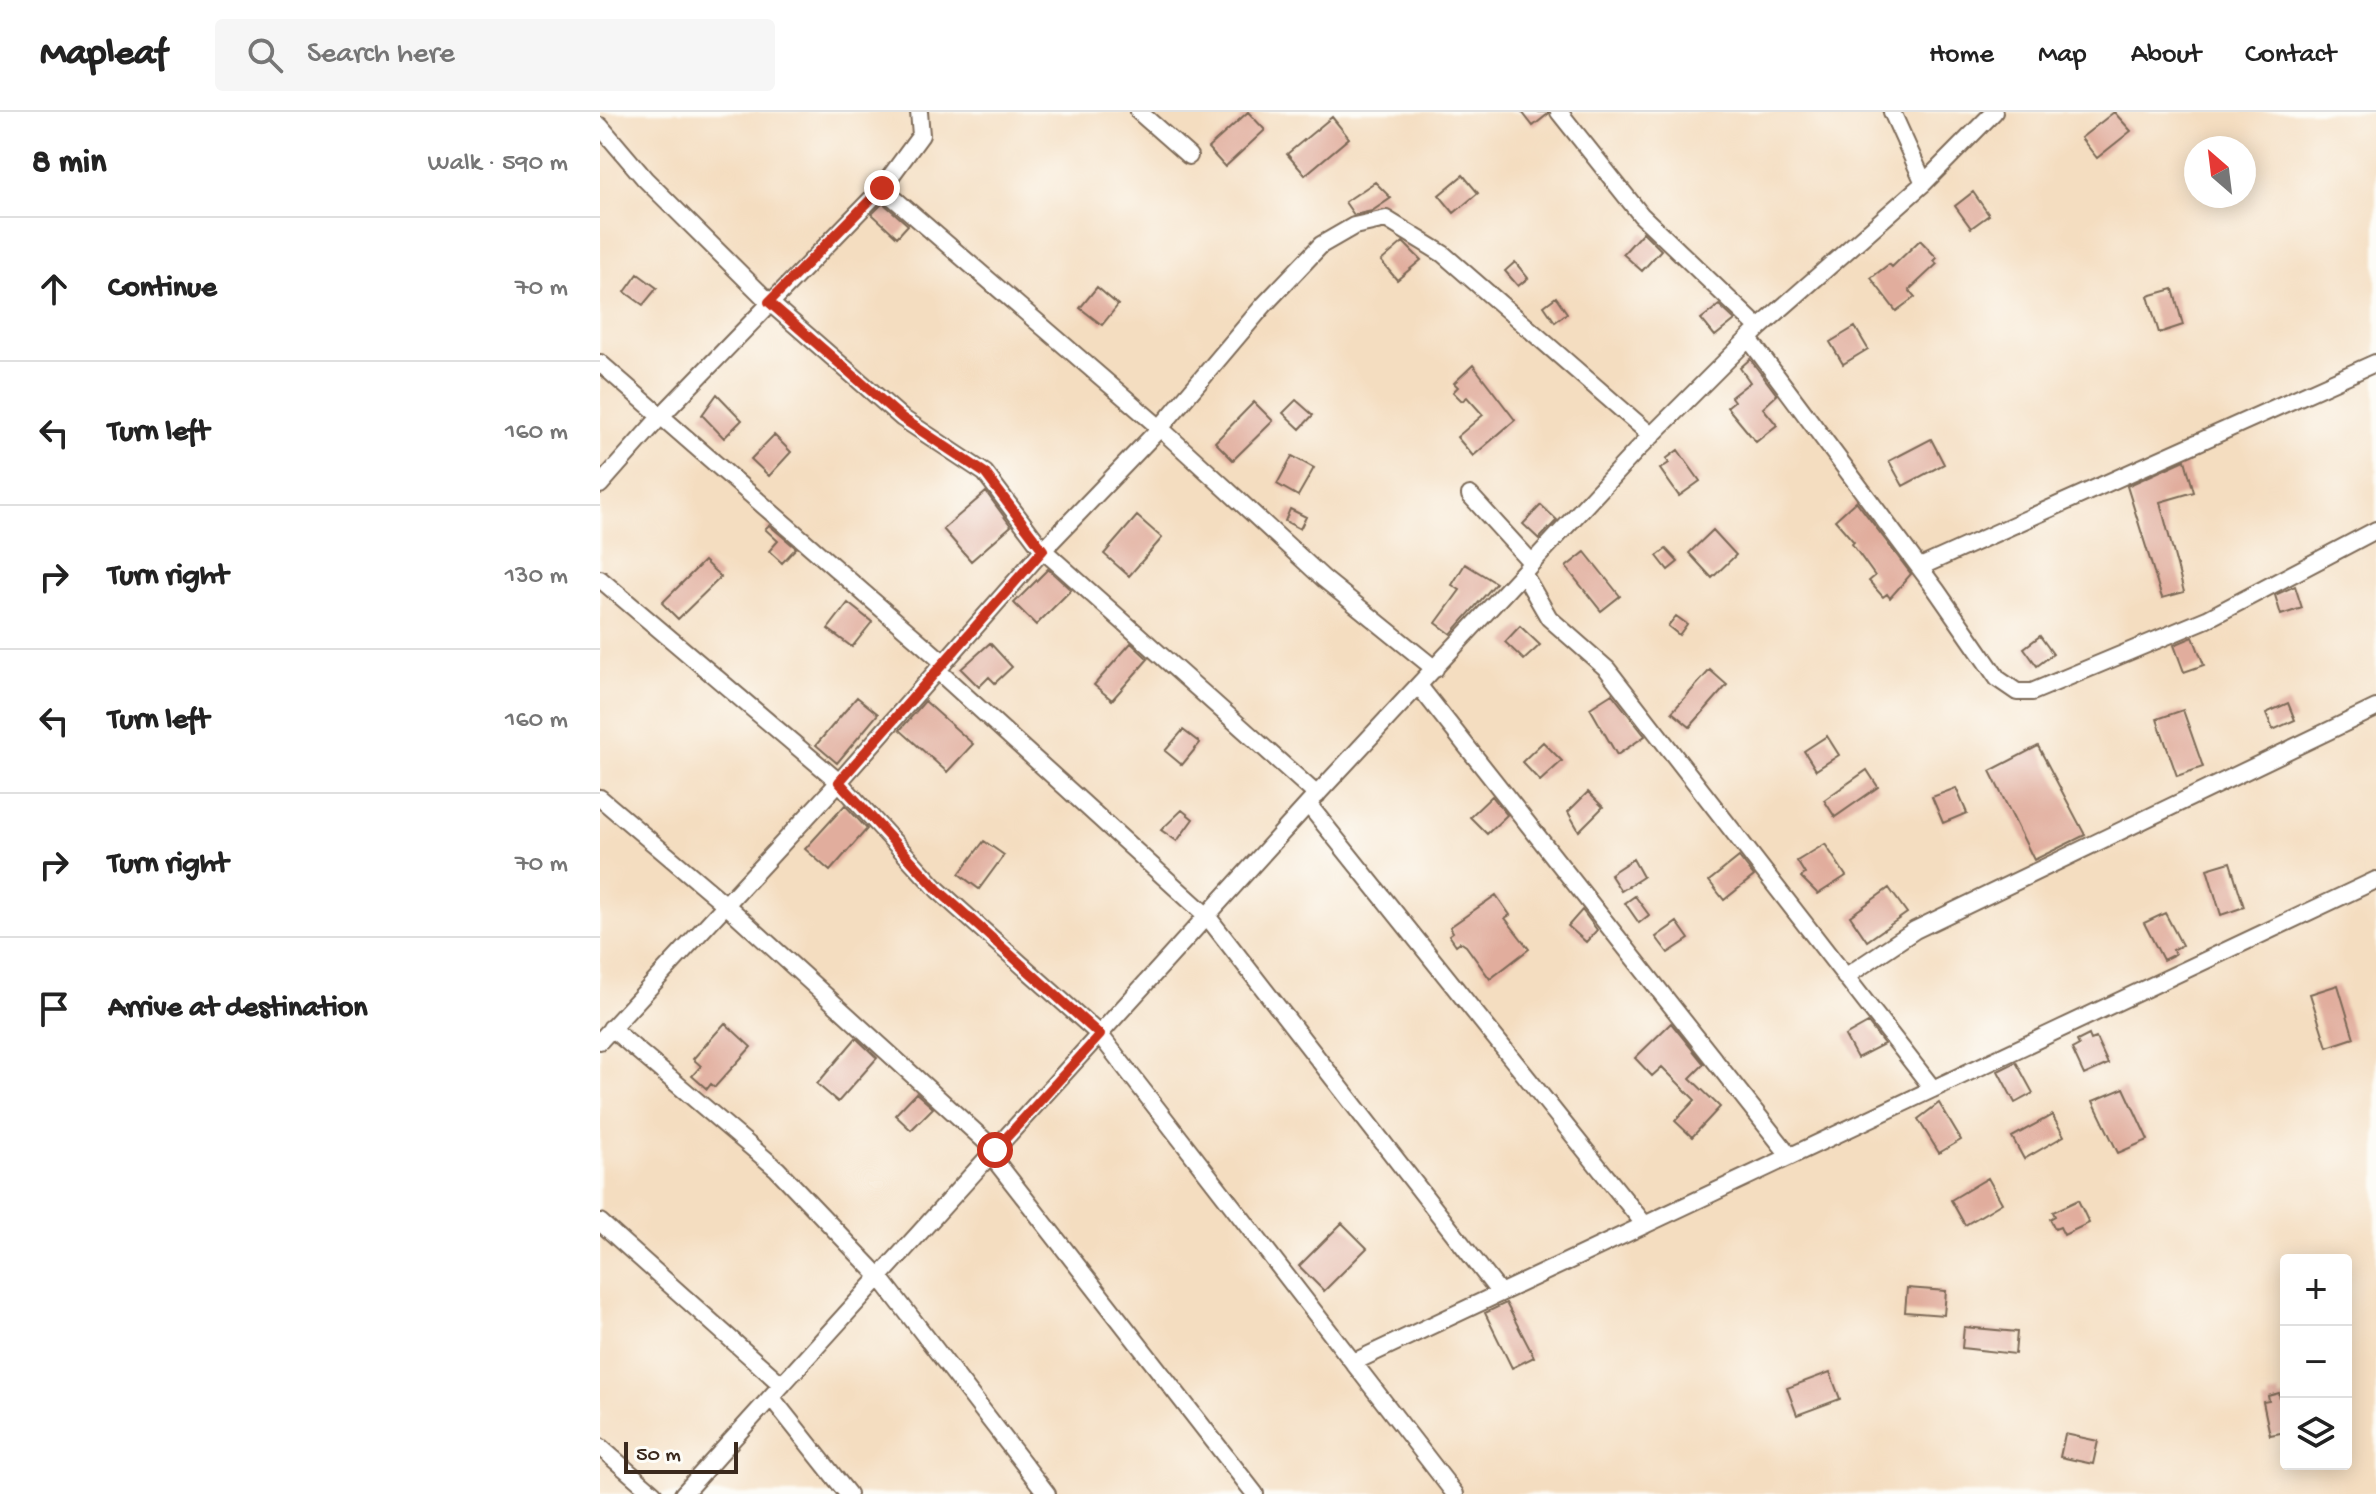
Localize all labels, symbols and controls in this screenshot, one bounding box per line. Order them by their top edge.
search box [215,19,775,91]
text: Mapleaf [40,33,167,77]
icon: search [243,33,287,77]
text: Search here [307,38,455,73]
text: Home [1929,39,1994,72]
text: Map [2038,39,2087,72]
text: About [2131,39,2201,72]
text: Contact [2245,39,2336,72]
north arrow [2184,136,2256,208]
text: 8 min [32,144,106,184]
text: Walk · 590 m [428,149,568,180]
route end [864,170,900,206]
icon: ahead [32,267,76,311]
text: Continue [108,272,217,307]
text: 70 m [515,274,568,305]
icon: left [32,411,76,455]
text: Turn left [108,416,209,451]
text: 160 m [505,418,568,449]
icon: right [32,555,76,599]
text: Turn right [108,560,228,595]
text: 130 m [505,562,568,593]
icon: left [32,699,76,743]
text: Turn left [108,704,209,739]
text: 160 m [505,706,568,737]
icon: right [32,843,76,887]
text: Turn right [108,848,228,883]
text: 70 m [515,850,568,881]
icon: arrive [32,987,76,1031]
text: Arrive at destination [108,992,368,1027]
route start [977,1132,1013,1168]
map controls [2280,1254,2352,1470]
button: + [2280,1254,2352,1326]
button: − [2280,1326,2352,1398]
button: layers [2280,1398,2352,1470]
scale bar [624,1438,738,1474]
text: 50 m [636,1443,681,1469]

